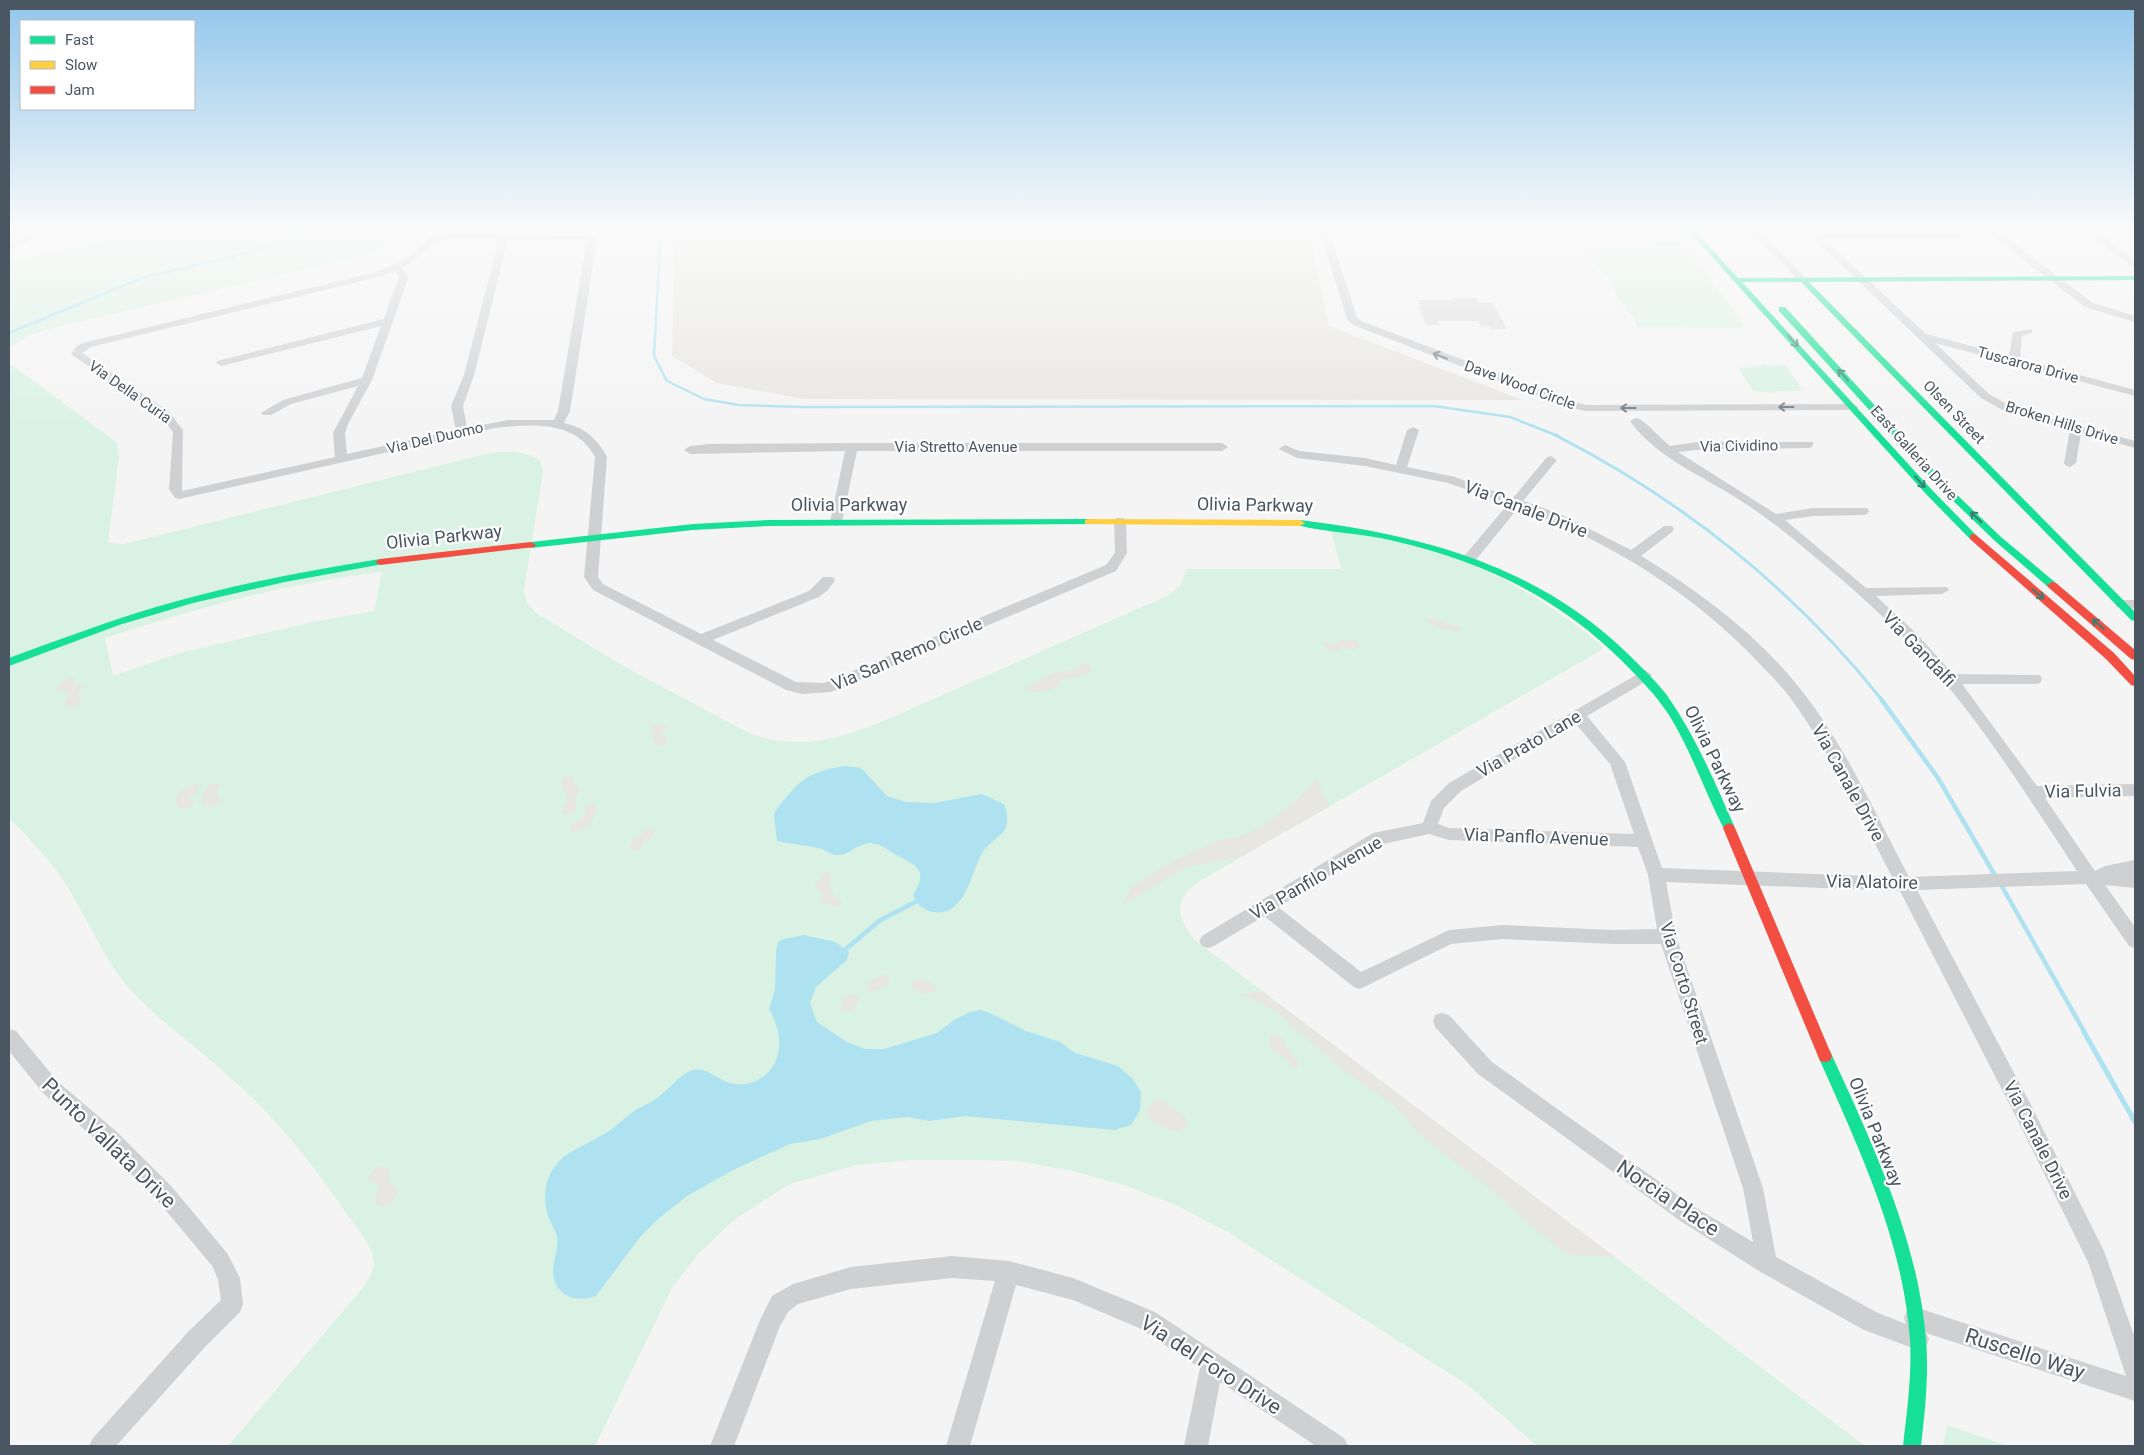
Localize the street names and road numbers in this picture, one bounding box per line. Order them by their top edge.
street label: Tuscarora Drive [1975,343,2081,387]
street label: Via Della Curia [85,357,175,427]
street label: Dave Wood Circle [1462,357,1578,413]
street label: Olsen Street [1919,377,1989,448]
street label: Broken Hills Drive [2003,397,2121,449]
street label: East Galleria Drive [1867,402,1961,504]
street label: Via Del Duomo [385,418,485,458]
street label: Via Cividino [1700,436,1778,456]
street label: Via Stretto Avenue [895,438,1017,456]
street label: Via Canale Drive [1462,475,1591,542]
street label: Olivia Parkway [1197,493,1314,516]
street label: Olivia Parkway [791,494,908,515]
street label: Olivia Parkway [385,520,503,553]
street label: Via Gandalfi [1878,607,1960,691]
street label: Via San Remo Circle [828,612,985,695]
street label: Olivia Parkway [1680,702,1751,816]
street label: Via Prato Lane [1473,705,1584,782]
street label: Via Canale Drive [1808,721,1889,845]
street label: Via Fulvia [2044,779,2122,802]
street label: Via Panflo Avenue [1463,823,1609,850]
street label: Via Panfilo Avenue [1246,831,1386,924]
street label: Via Alatoire [1826,870,1918,893]
street label: Via Corto Street [1656,919,1713,1047]
street label: Punto Vallata Drive [37,1073,181,1213]
street label: Olivia Parkway [1845,1074,1908,1190]
street label: Via Canale Drive [2000,1077,2077,1203]
street label: Norcia Place [1612,1155,1724,1241]
street label: Via del Foro Drive [1136,1311,1286,1419]
street label: Ruscello Way [1962,1323,2088,1385]

